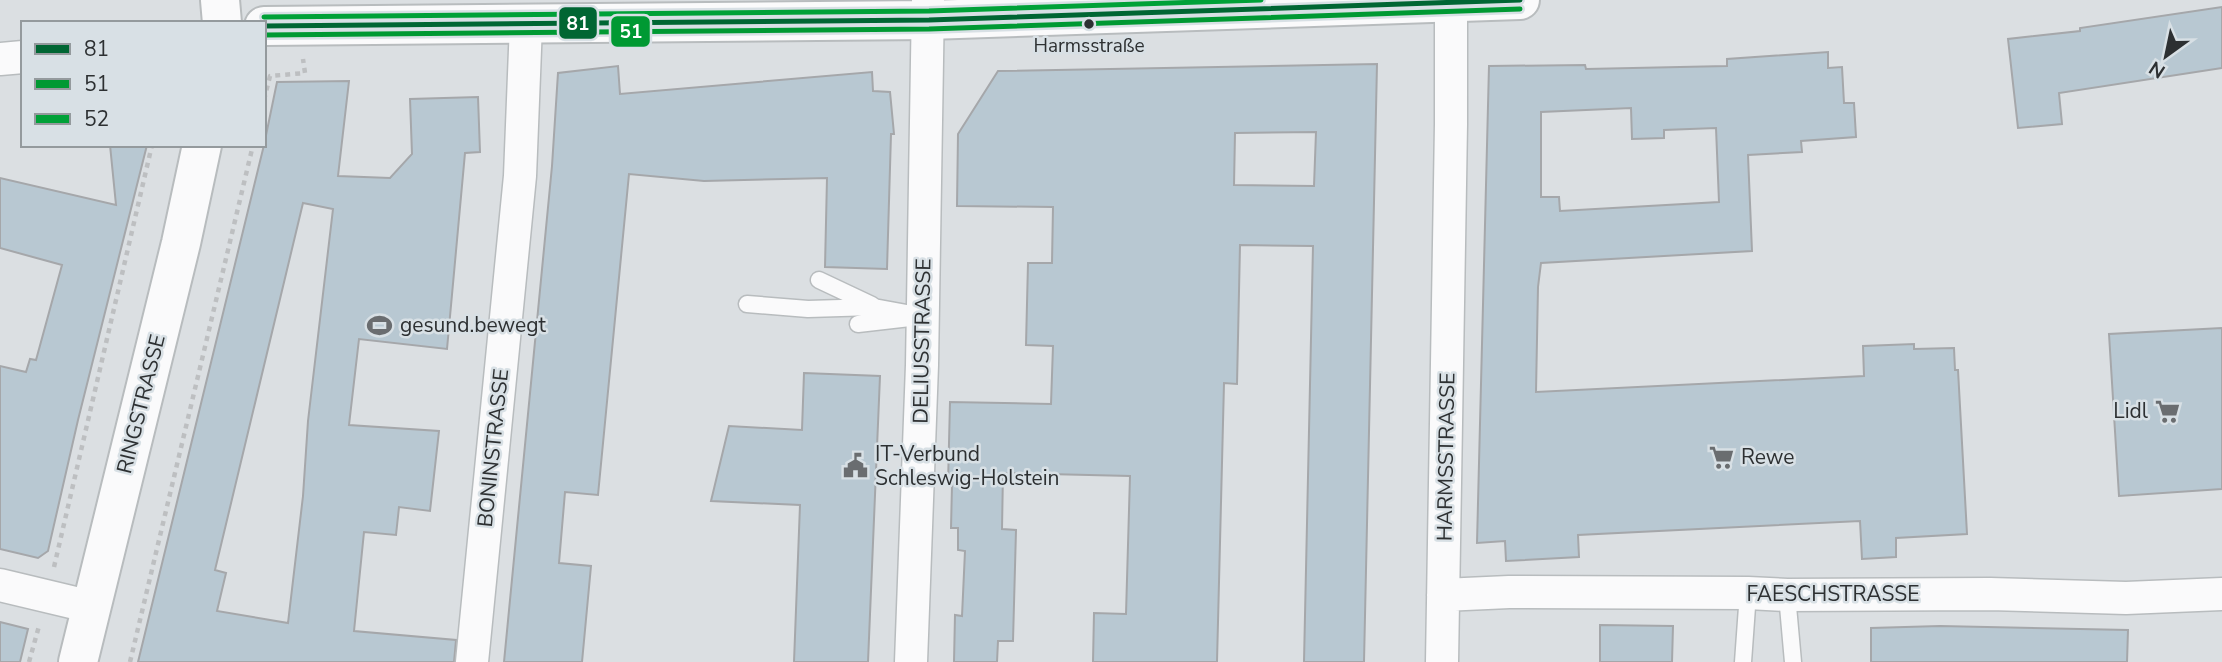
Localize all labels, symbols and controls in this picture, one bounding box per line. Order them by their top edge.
line badge: 81 [558,6,598,40]
text: 81 [567,11,589,37]
line badge: 51 [610,15,651,48]
marker: Harmsstraße [1082,17,1096,31]
text: 51 [620,19,642,45]
legend [21,21,266,147]
north arrow [2131,21,2201,91]
place label: Harmsstraße [1034,33,1145,59]
text: 81 [84,35,109,63]
text: N [2144,55,2170,84]
text: 51 [84,70,109,98]
text: 52 [84,105,109,133]
street label: DELIUSSTRASSE [907,258,937,424]
sports icon: gesund.bewegt [366,311,394,339]
place label: gesund.bewegt [400,311,547,339]
street label: RINGSTRASSE [110,331,172,477]
street label: BONINSTRASSE [471,367,515,529]
street label: HARMSSTRASSE [1431,373,1461,541]
place label: Lidl [2113,397,2149,425]
supermarket icon: Lidl [2154,397,2182,425]
place label: IT-Verbund Schleswig-Holstein [875,440,1059,492]
supermarket icon: Rewe [1707,443,1735,471]
place label: Rewe [1741,443,1795,471]
public building icon: IT-Verbund Schleswig-Holstein [841,452,869,480]
street label: FAESCHSTRASSE [1747,580,1919,608]

